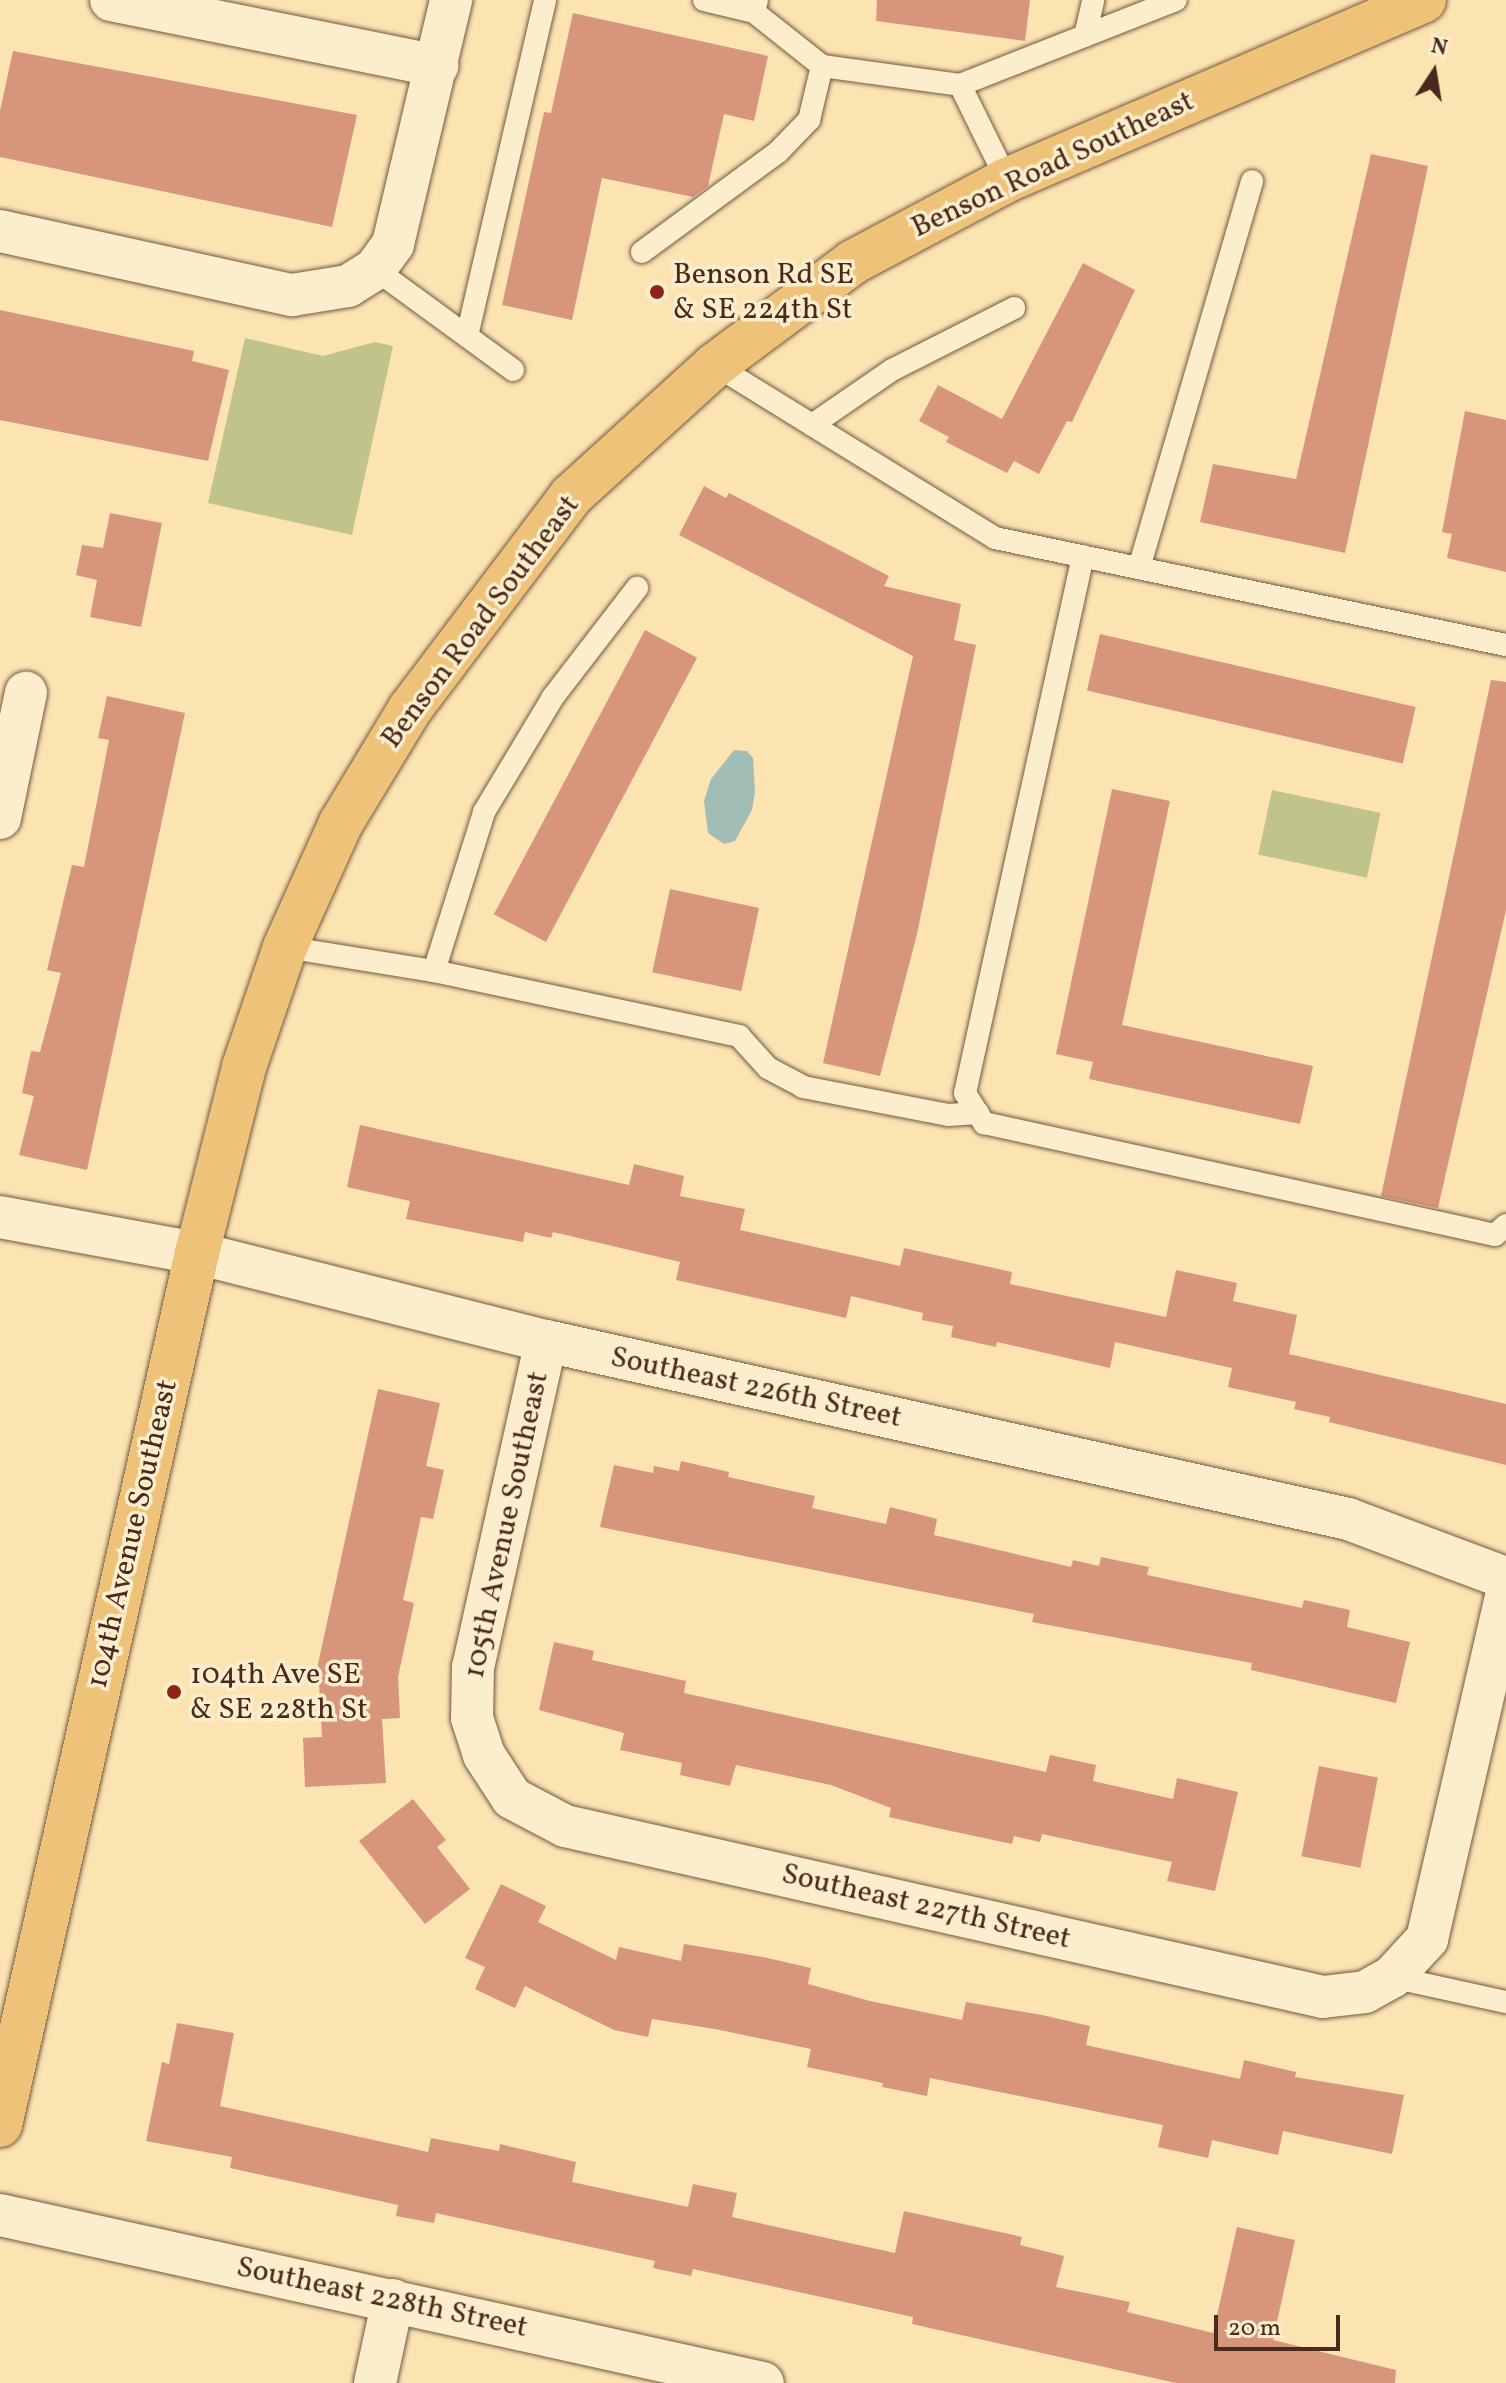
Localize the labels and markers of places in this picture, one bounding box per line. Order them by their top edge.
place label: Benson Rd SE & SE 224th St [673,257,854,328]
marker: Benson Rd SE & SE 224th St [648,283,666,301]
place label: 104th Ave SE & SE 228th St [190,1657,368,1728]
marker: 104th Ave SE & SE 228th St [165,1683,183,1701]

